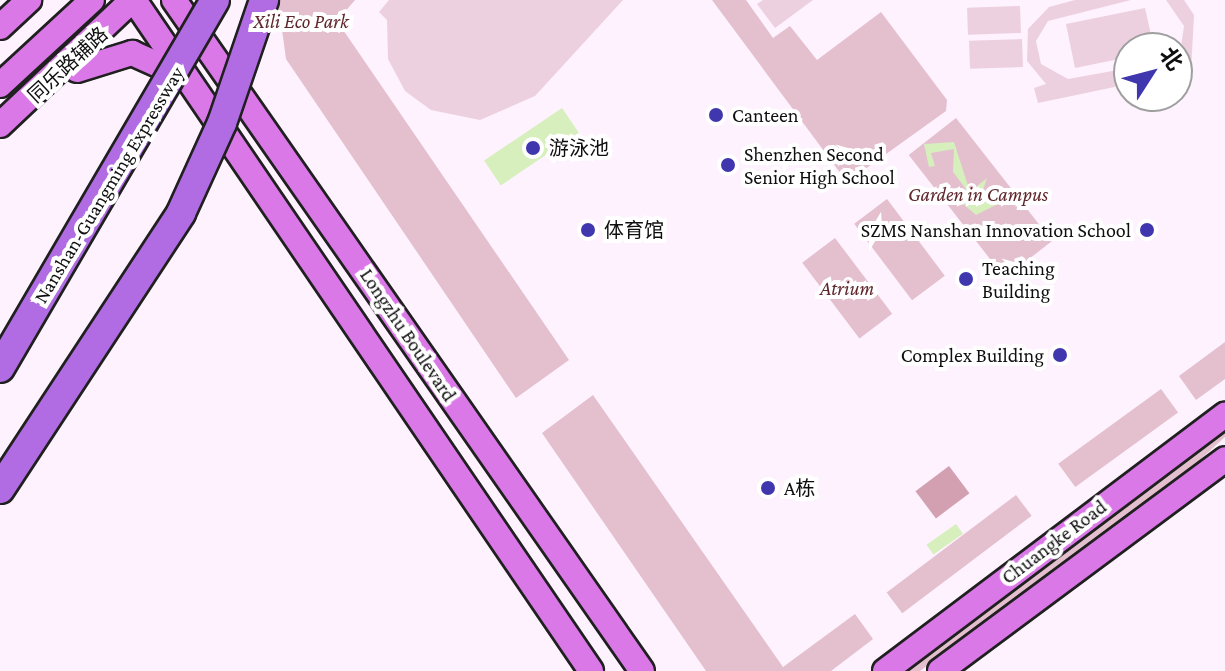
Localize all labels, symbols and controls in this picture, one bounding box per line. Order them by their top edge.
park label: Xili Eco Park [253,9,349,33]
street label: 同乐路辅路 [23,22,113,108]
north arrow [1113,32,1193,112]
text: 北 [1155,43,1188,75]
street label: Nanshan-Guangming Expressway [29,62,189,308]
place label: Canteen [732,103,799,127]
marker: Canteen [707,106,725,124]
place label: 游泳池 [549,136,609,160]
marker: 游泳池 [524,139,542,157]
place label: Shenzhen Second Senior High School [744,142,895,189]
marker: Shenzhen Second Senior High School [719,156,737,174]
park label: Garden in Campus [908,182,1048,206]
place label: 体育馆 [604,218,664,242]
place label: SZMS Nanshan Innovation School [861,218,1131,242]
marker: 体育馆 [579,221,597,239]
marker: SZMS Nanshan Innovation School [1138,221,1156,239]
place label: Teaching Building [982,256,1055,303]
street label: Longzhu Boulevard [355,264,461,406]
marker: Teaching Building [957,270,975,288]
park label: Atrium [820,276,874,300]
place label: Complex Building [901,343,1044,367]
marker: Complex Building [1051,346,1069,364]
place label: A栋 [784,476,815,500]
marker: A栋 [759,479,777,497]
street label: Chuangke Road [997,495,1111,589]

